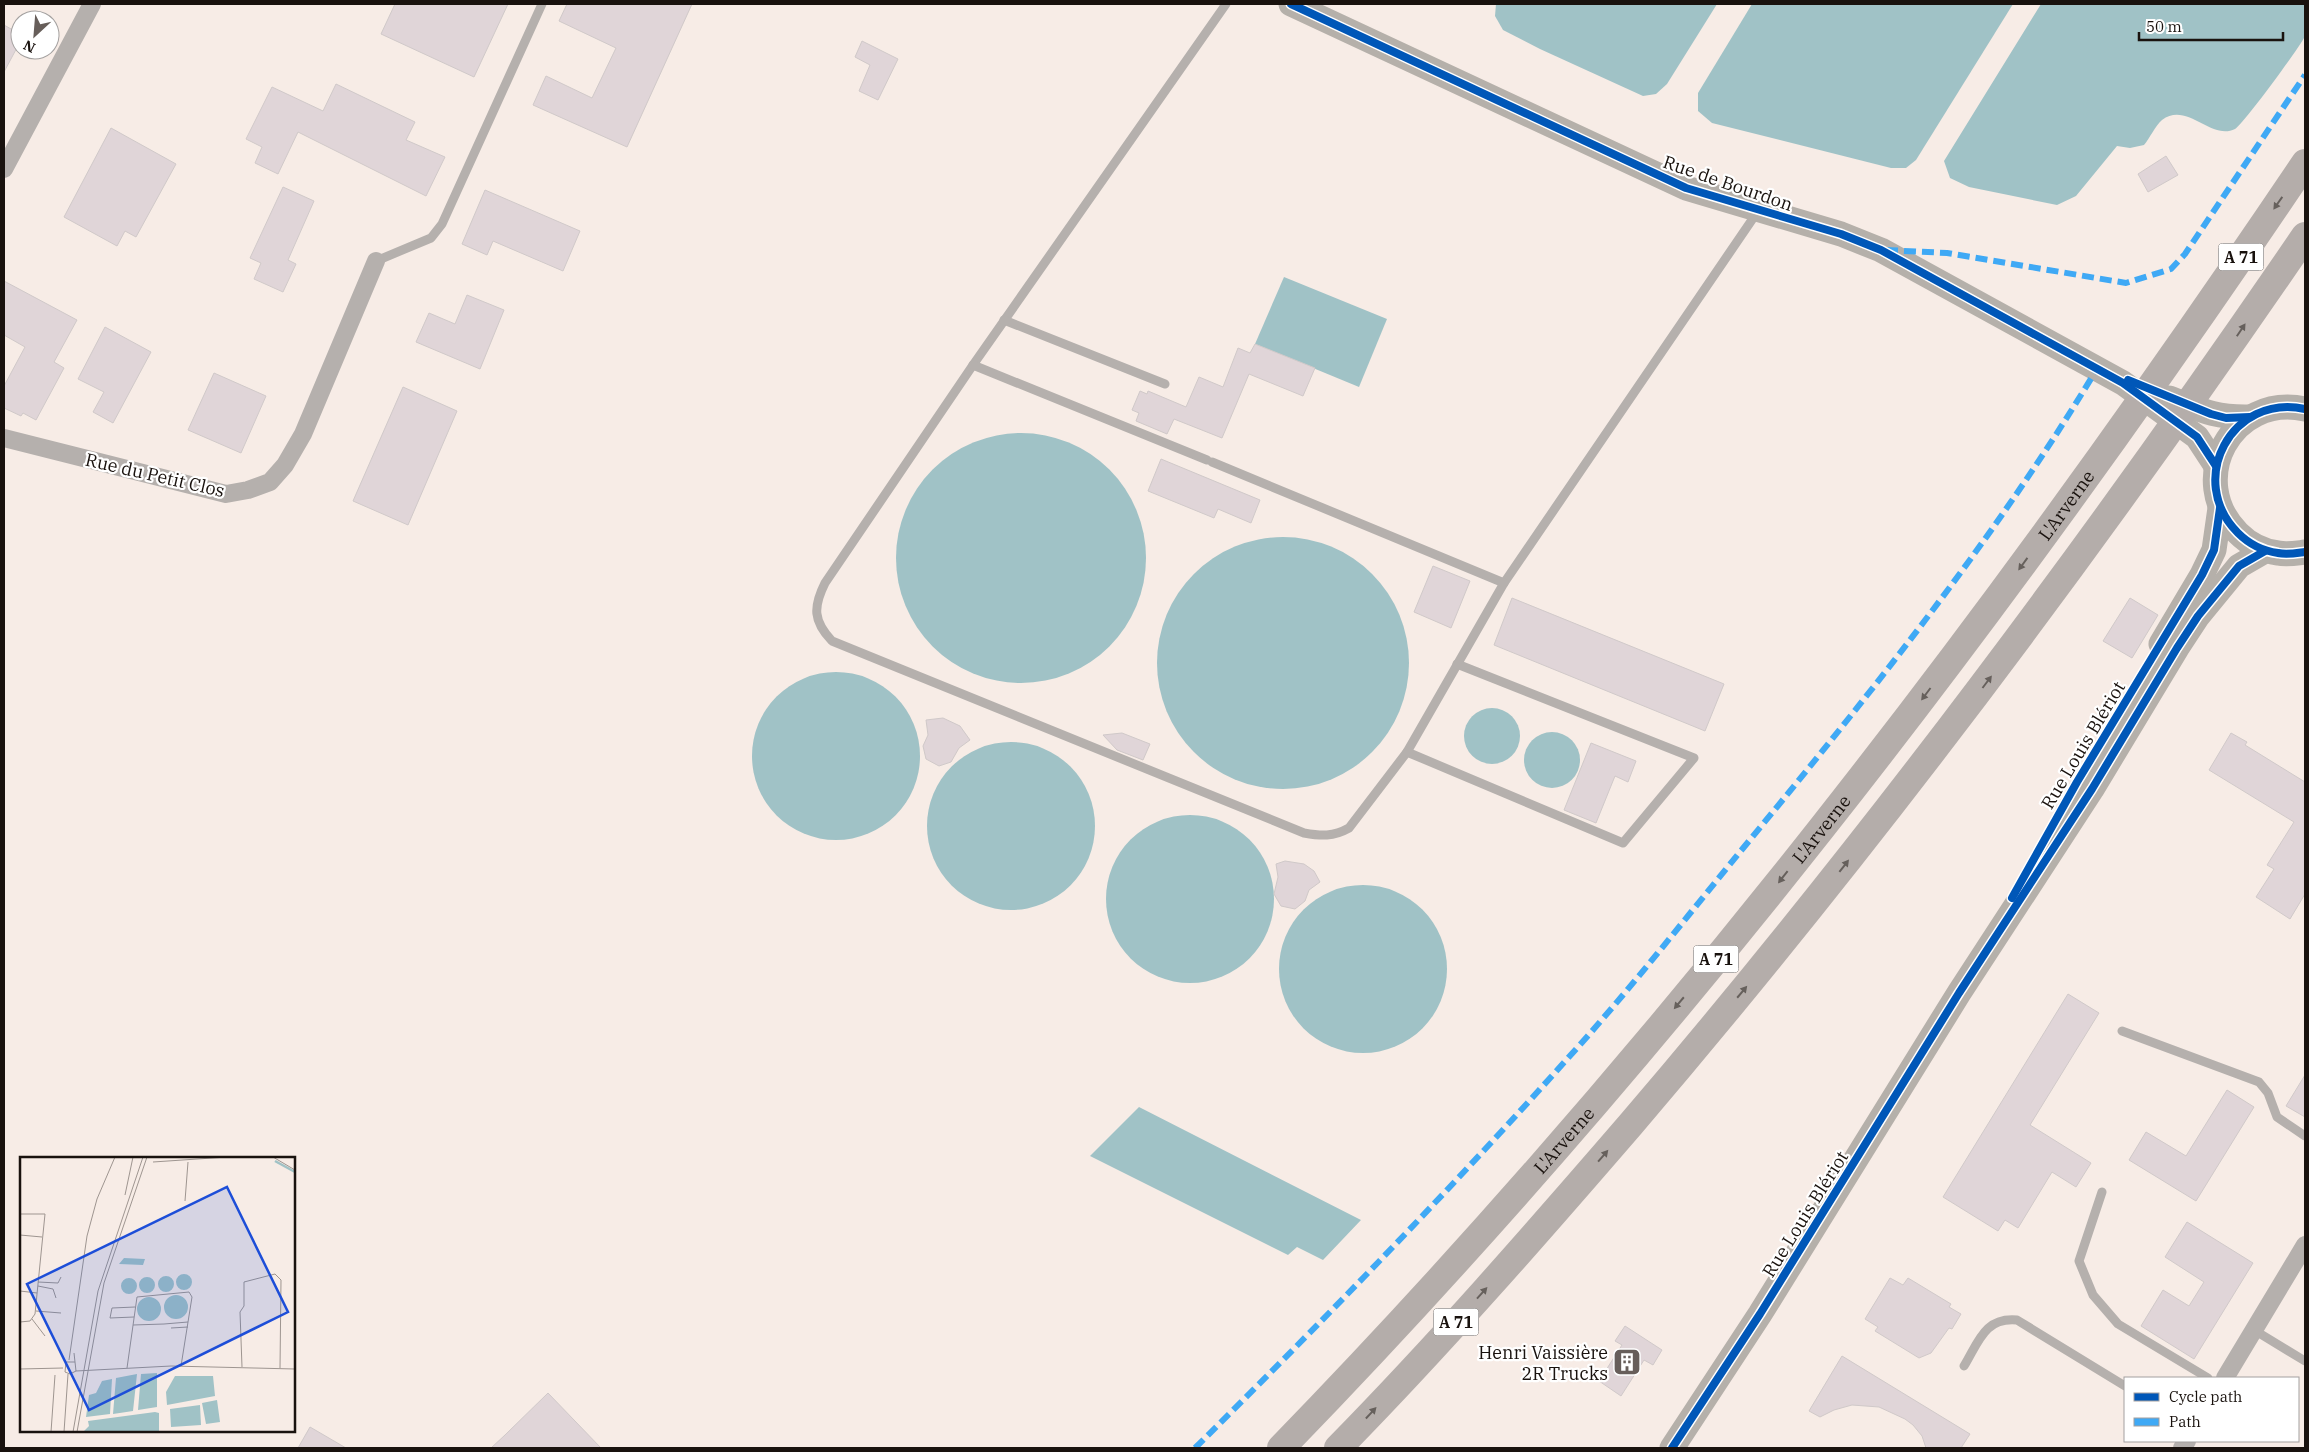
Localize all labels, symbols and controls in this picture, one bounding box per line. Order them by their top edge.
north arrow [10,10,60,60]
scale bar [2139,10,2283,42]
text: 50 m [2146,17,2182,36]
text: N [20,36,38,57]
street label: Rue de Bourdon [1660,150,1796,216]
one-way arrow [2273,197,2283,210]
road number: A 71 [2218,243,2264,270]
one-way arrow [2236,323,2246,337]
street label: Rue du Petit Clos [83,448,227,502]
street label: L'Arverne [2033,465,2099,545]
one-way arrow [2018,557,2028,571]
one-way arrow [1981,676,1992,689]
street label: Rue Louis Blériot [2036,677,2130,813]
one-way arrow [1921,687,1931,701]
street label: L'Arverne [1787,790,1855,868]
one-way arrow [1838,859,1849,872]
one-way arrow [1777,870,1788,883]
road number: A 71 [1694,946,1738,972]
one-way arrow [1736,986,1747,999]
one-way arrow [1674,996,1685,1009]
street label: L'Arverne [1528,1102,1599,1178]
street label: Rue Louis Blériot [1757,1146,1853,1282]
one-way arrow [1597,1151,1609,1163]
inset map [20,1157,295,1432]
one-way arrow [1476,1287,1487,1300]
road number: A 71 [1434,1308,1478,1335]
place label: Henri Vaissière 2R Trucks [1478,1341,1608,1385]
building icon: Henri Vaissière 2R Trucks [1612,1347,1642,1377]
legend [2124,1377,2299,1442]
text: Cycle path [2169,1387,2242,1406]
one-way arrow [1365,1407,1377,1419]
text: Path [2169,1412,2201,1431]

